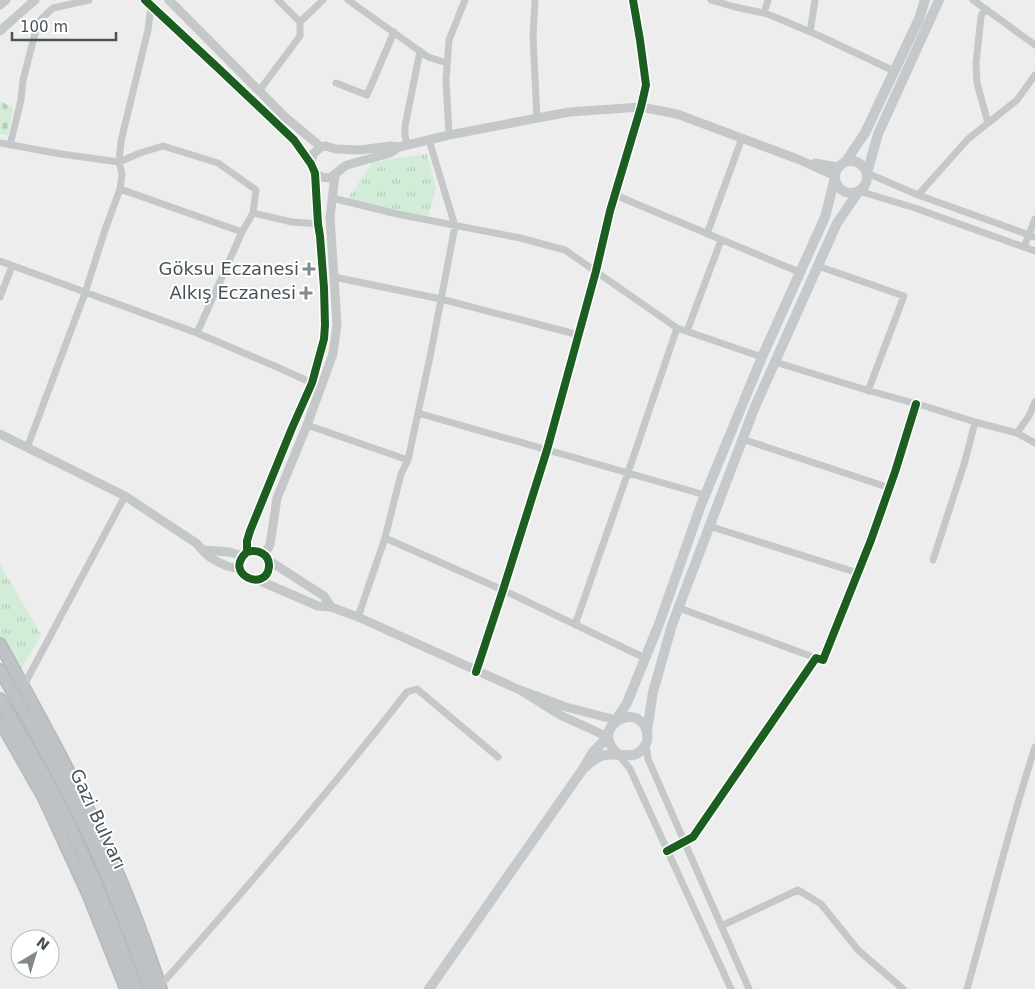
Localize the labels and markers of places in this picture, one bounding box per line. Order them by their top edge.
place label: Göksu Eczanesi [158,258,299,279]
marker: Göksu Eczanesi [303,263,315,275]
place label: Alkış Eczanesi [170,282,296,303]
marker: Alkış Eczanesi [300,287,312,299]

